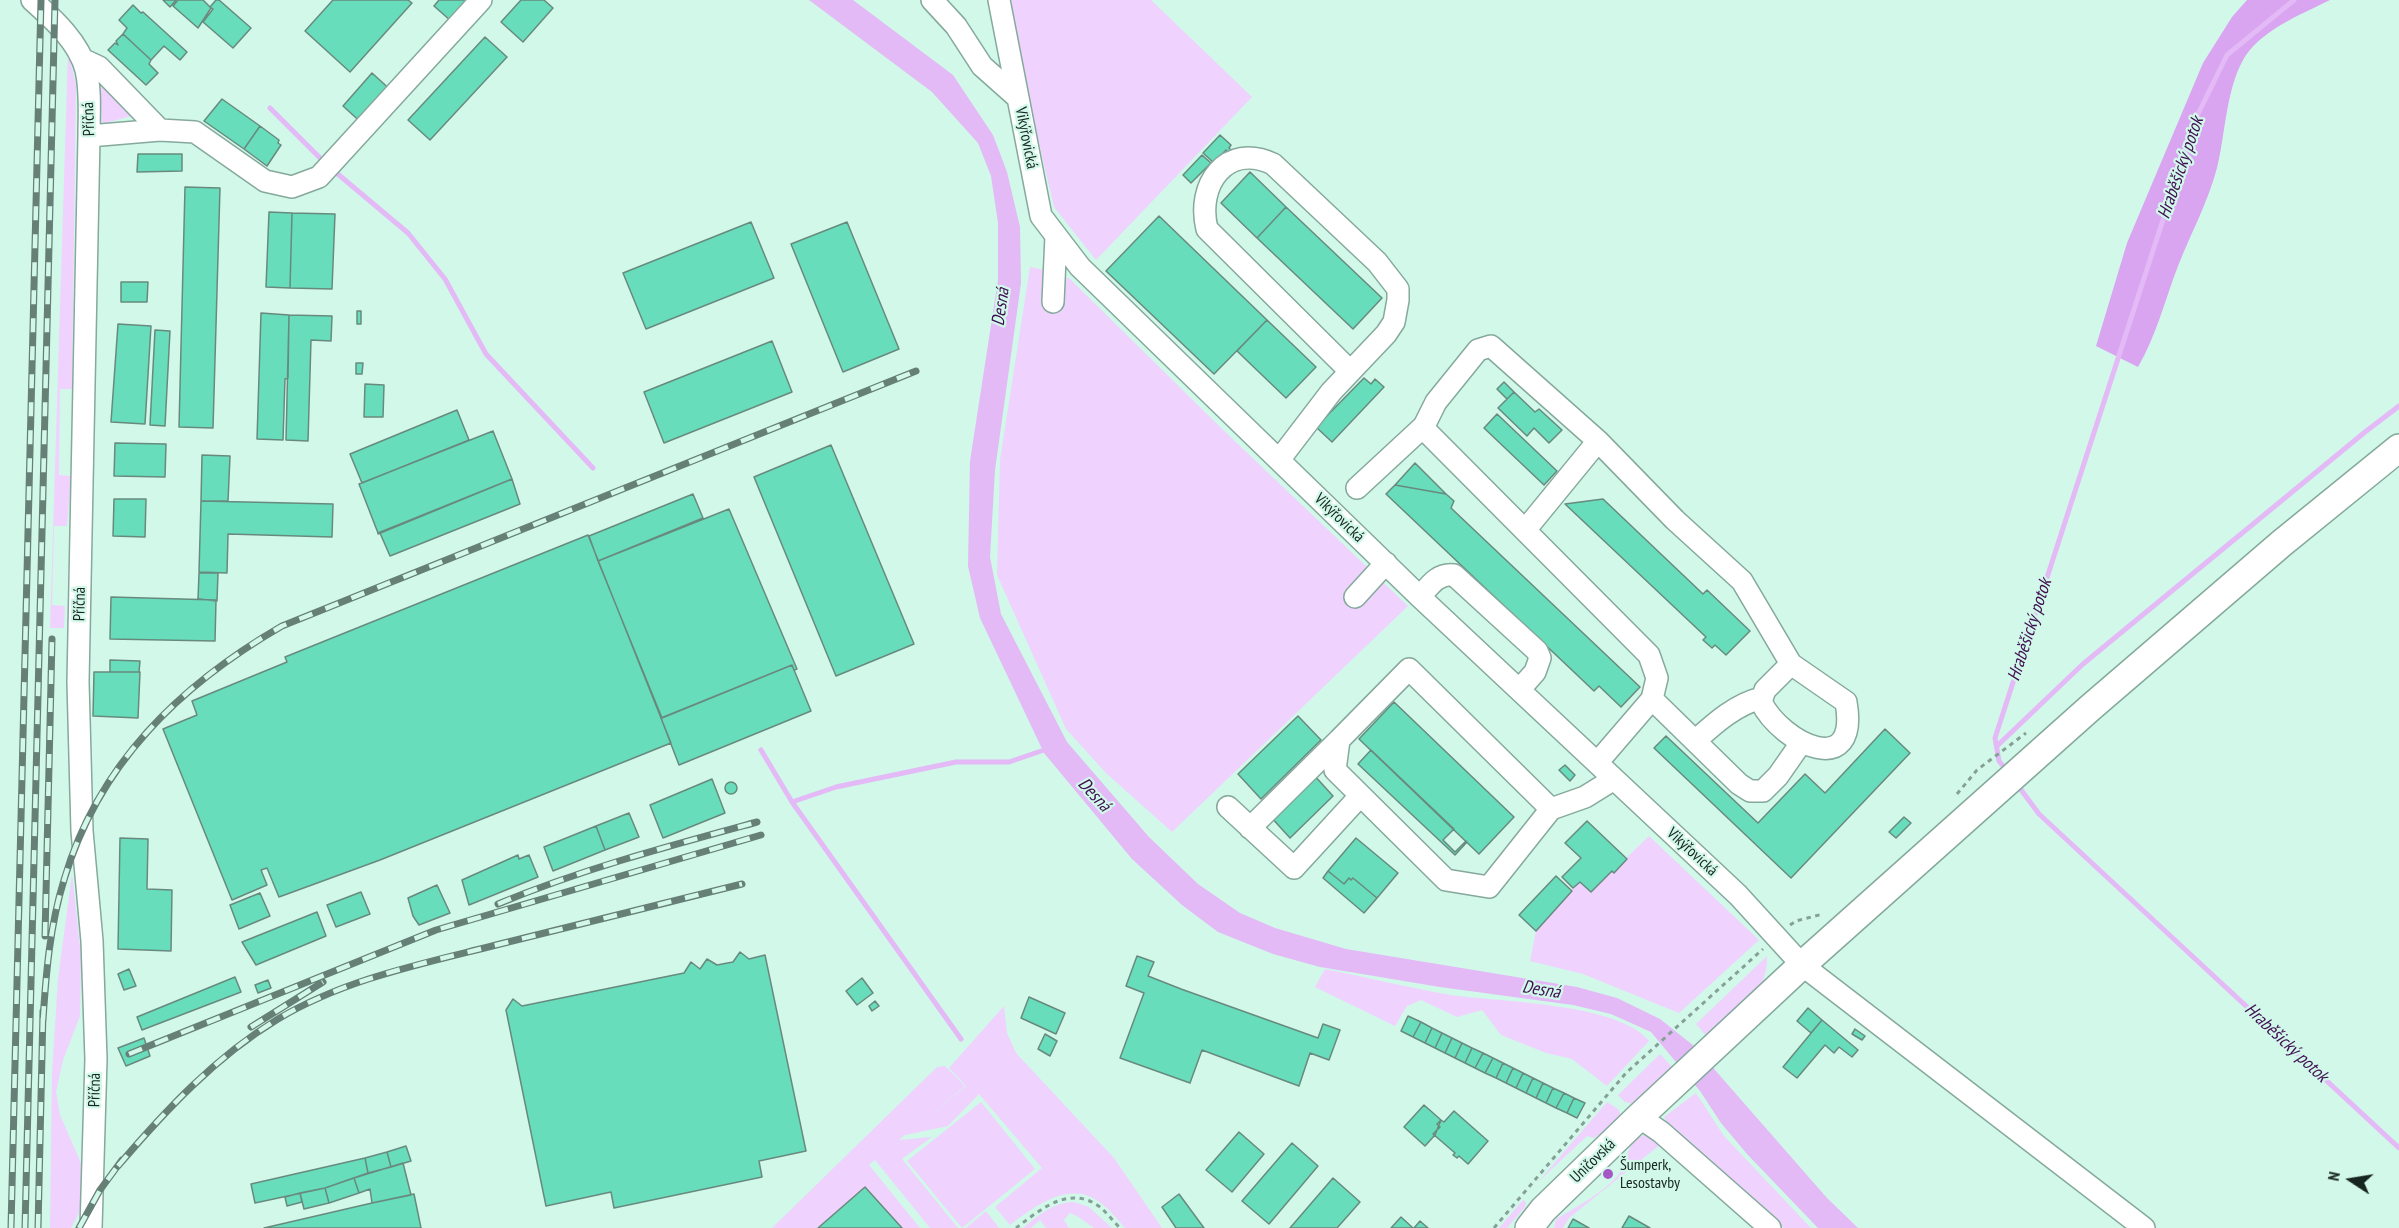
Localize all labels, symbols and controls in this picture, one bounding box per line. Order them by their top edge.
street label: Příčná [79,102,99,136]
street label: Vikýřovická [1011,106,1041,170]
water label: Hraběšický potok [2154,114,2208,222]
water label: Desná [988,287,1014,327]
street label: Vikýřovická [1310,489,1368,547]
water label: Hraběšický potok [2003,576,2057,684]
street label: Příčná [70,587,90,621]
water label: Desná [1073,774,1115,816]
street label: Vikýřovická [1663,824,1721,880]
water label: Desná [1521,976,1561,1004]
water label: Hraběšický potok [2240,999,2332,1087]
street label: Příčná [85,1073,105,1107]
street label: Uničovská [1566,1135,1620,1187]
north arrow [2321,1150,2381,1210]
place label: Šumperk, Lesostavby [1620,1155,1680,1193]
marker: Šumperk, Lesostavby [1601,1167,1615,1181]
text: N [2323,1170,2344,1183]

